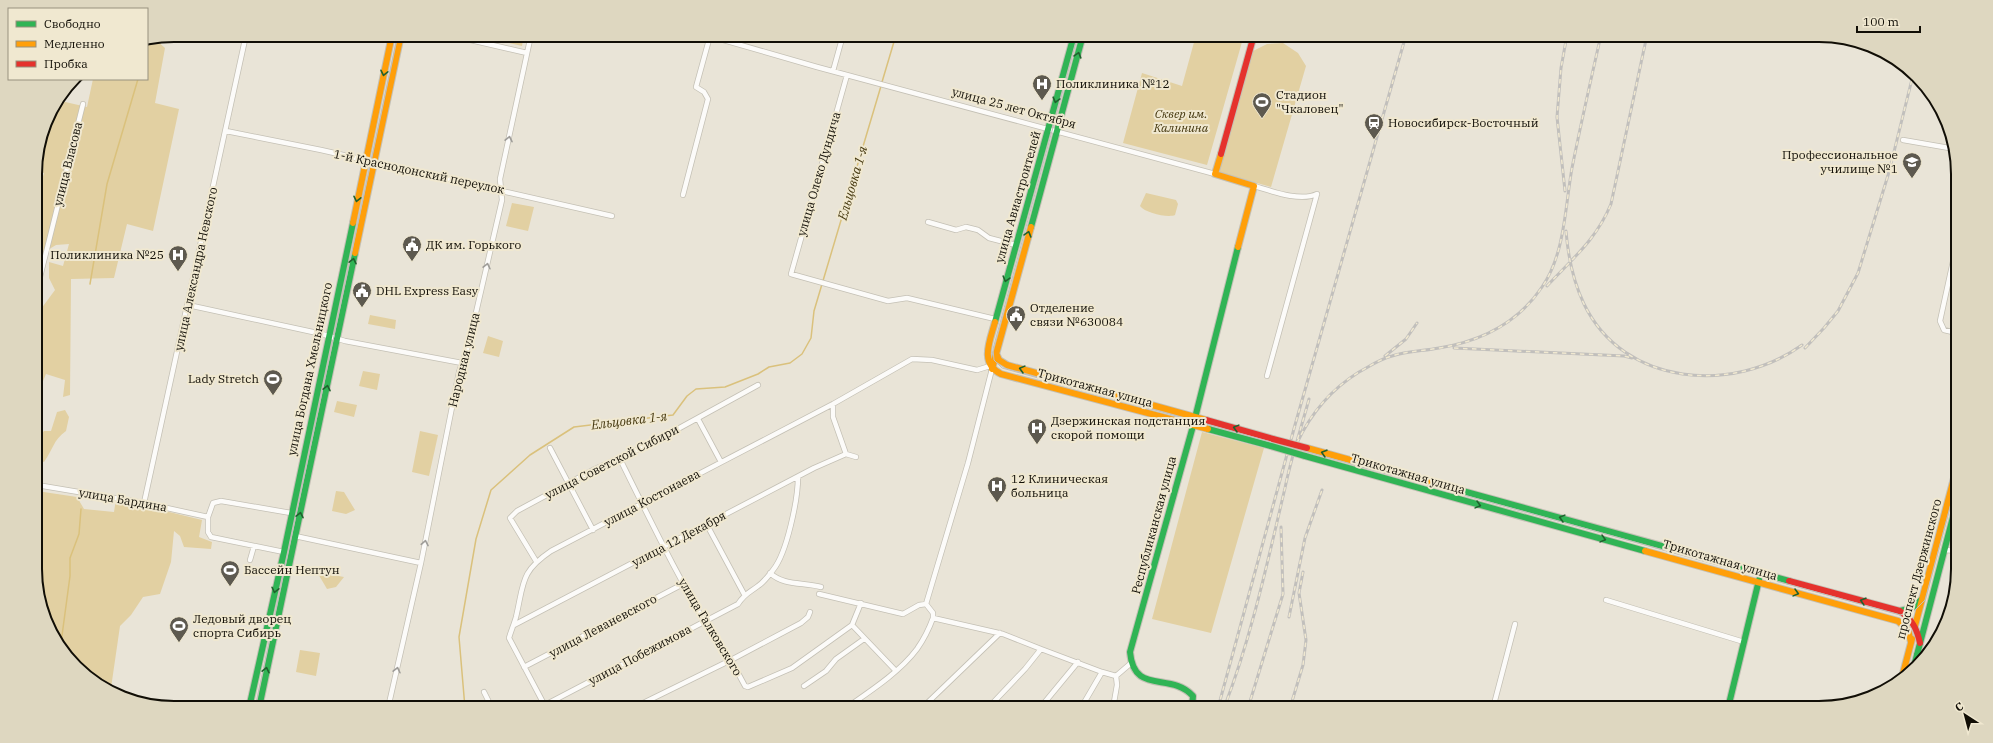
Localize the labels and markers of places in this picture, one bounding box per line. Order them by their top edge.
hospital icon: Поликлиника №12 [1031,73,1053,101]
place label: Поликлиника №12 [1056,76,1170,91]
place label: Стадион "Чкаловец" [1276,87,1343,116]
sports icon: Стадион "Чкаловец" [1251,91,1273,119]
station icon: Новосибирск-Восточный [1363,112,1385,140]
place label: Новосибирск-Восточный [1388,115,1539,130]
place label: Профессиональное училище №1 [1782,147,1898,176]
school or university icon: Профессиональное училище №1 [1901,151,1923,179]
public building icon: ДК им. Горького [401,234,423,262]
place label: ДК им. Горького [426,237,521,252]
hospital icon: Поликлиника №25 [167,244,189,272]
place label: Поликлиника №25 [50,247,164,262]
public building icon: DHL Express Easy [351,280,373,308]
place label: DHL Express Easy [376,283,479,298]
place label: Отделение связи №630084 [1030,300,1123,329]
public building icon: Отделение связи №630084 [1005,304,1027,332]
sports icon: Lady Stretch [262,368,284,396]
place label: Lady Stretch [188,371,260,386]
place label: Дзержинская подстанция скорой помощи [1051,413,1205,442]
hospital icon: Дзержинская подстанция скорой помощи [1026,417,1048,445]
place label: 12 Клиническая больница [1011,471,1108,500]
hospital icon: 12 Клиническая больница [986,475,1008,503]
sports icon: Бассейн Нептун [219,559,241,587]
place label: Бассейн Нептун [244,562,340,577]
place label: Ледовый дворец спорта Сибирь [193,611,291,640]
sports icon: Ледовый дворец спорта Сибирь [168,615,190,643]

